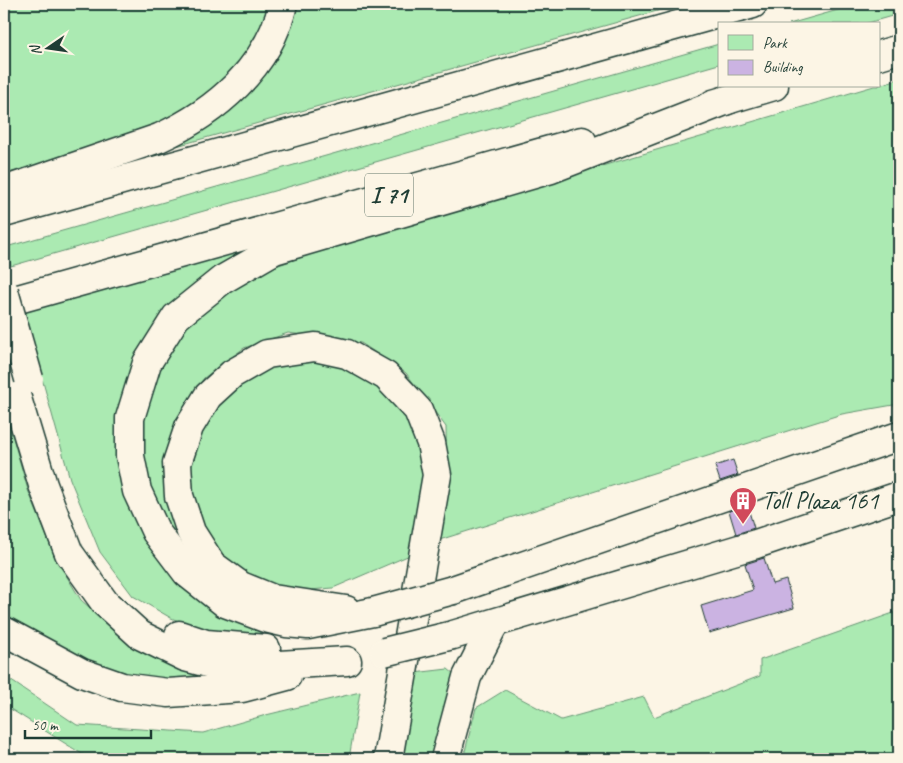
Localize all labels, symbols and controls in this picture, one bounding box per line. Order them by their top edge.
north arrow [22,22,72,72]
legend [718,22,880,88]
text: Park [763,34,788,53]
text: N [26,42,45,57]
text: Building [763,58,803,77]
road number: I 71 [365,174,413,216]
place label: Toll Plaza 161 [762,485,880,517]
building icon: Toll Plaza 161 [728,486,758,525]
scale bar [25,708,151,740]
text: 50 m [32,716,59,735]

